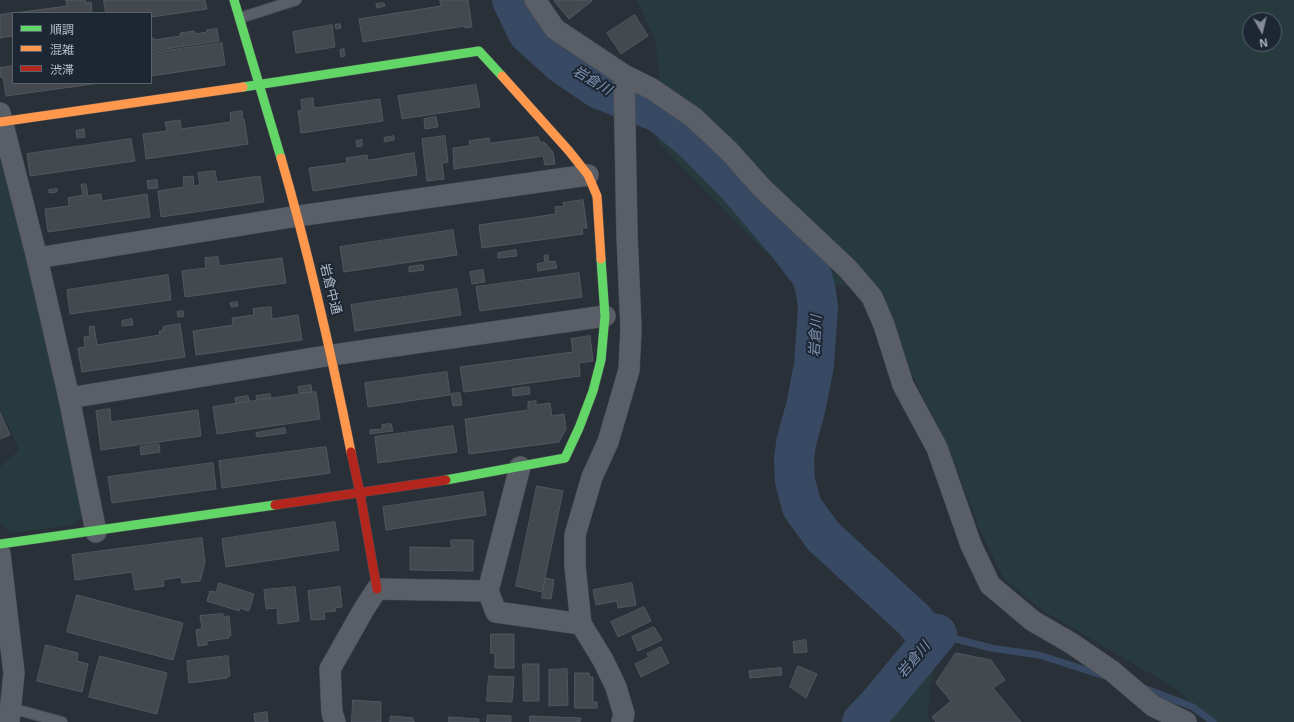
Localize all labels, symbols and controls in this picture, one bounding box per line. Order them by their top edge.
legend [12,12,152,84]
north arrow [1242,12,1282,52]
text: 順調 [50,23,74,37]
text: N [1259,36,1268,49]
text: 混雑 [50,43,74,57]
text: 渋滞 [50,63,74,77]
water label: 岩倉川 [570,63,614,99]
street label: 岩倉中通 [316,262,344,316]
water label: 岩倉川 [807,315,825,357]
water label: 岩倉川 [894,639,934,681]

